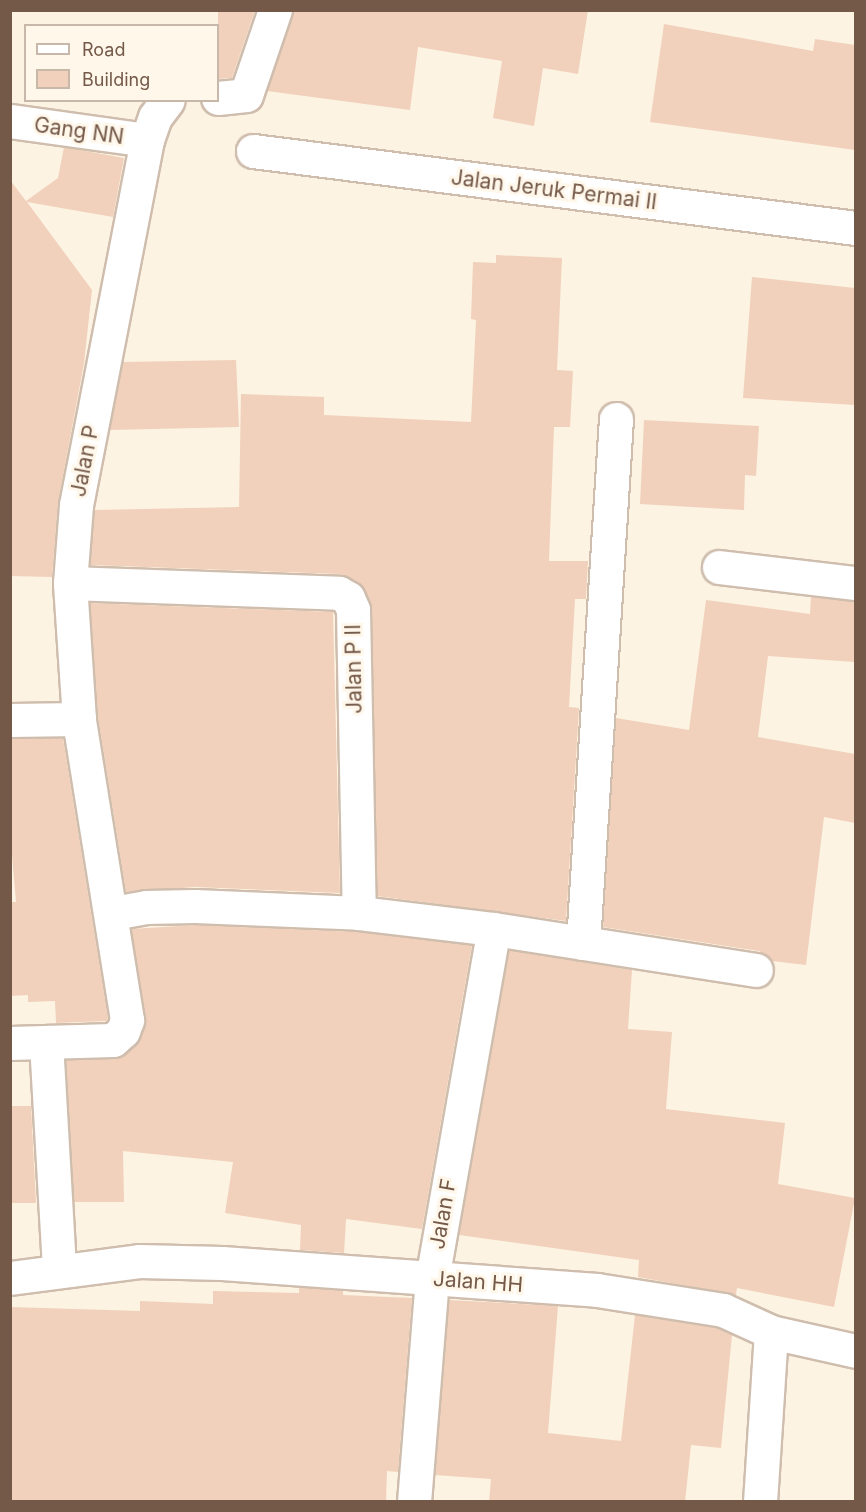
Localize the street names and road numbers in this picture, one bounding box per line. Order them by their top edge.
street label: Gang NN [33,112,125,150]
street label: Jalan Jeruk Permai II [450,165,658,215]
street label: Jalan P [66,423,104,499]
street label: Jalan P II [341,624,367,714]
street label: Jalan F [424,1177,462,1251]
street label: Jalan HH [432,1266,524,1298]

